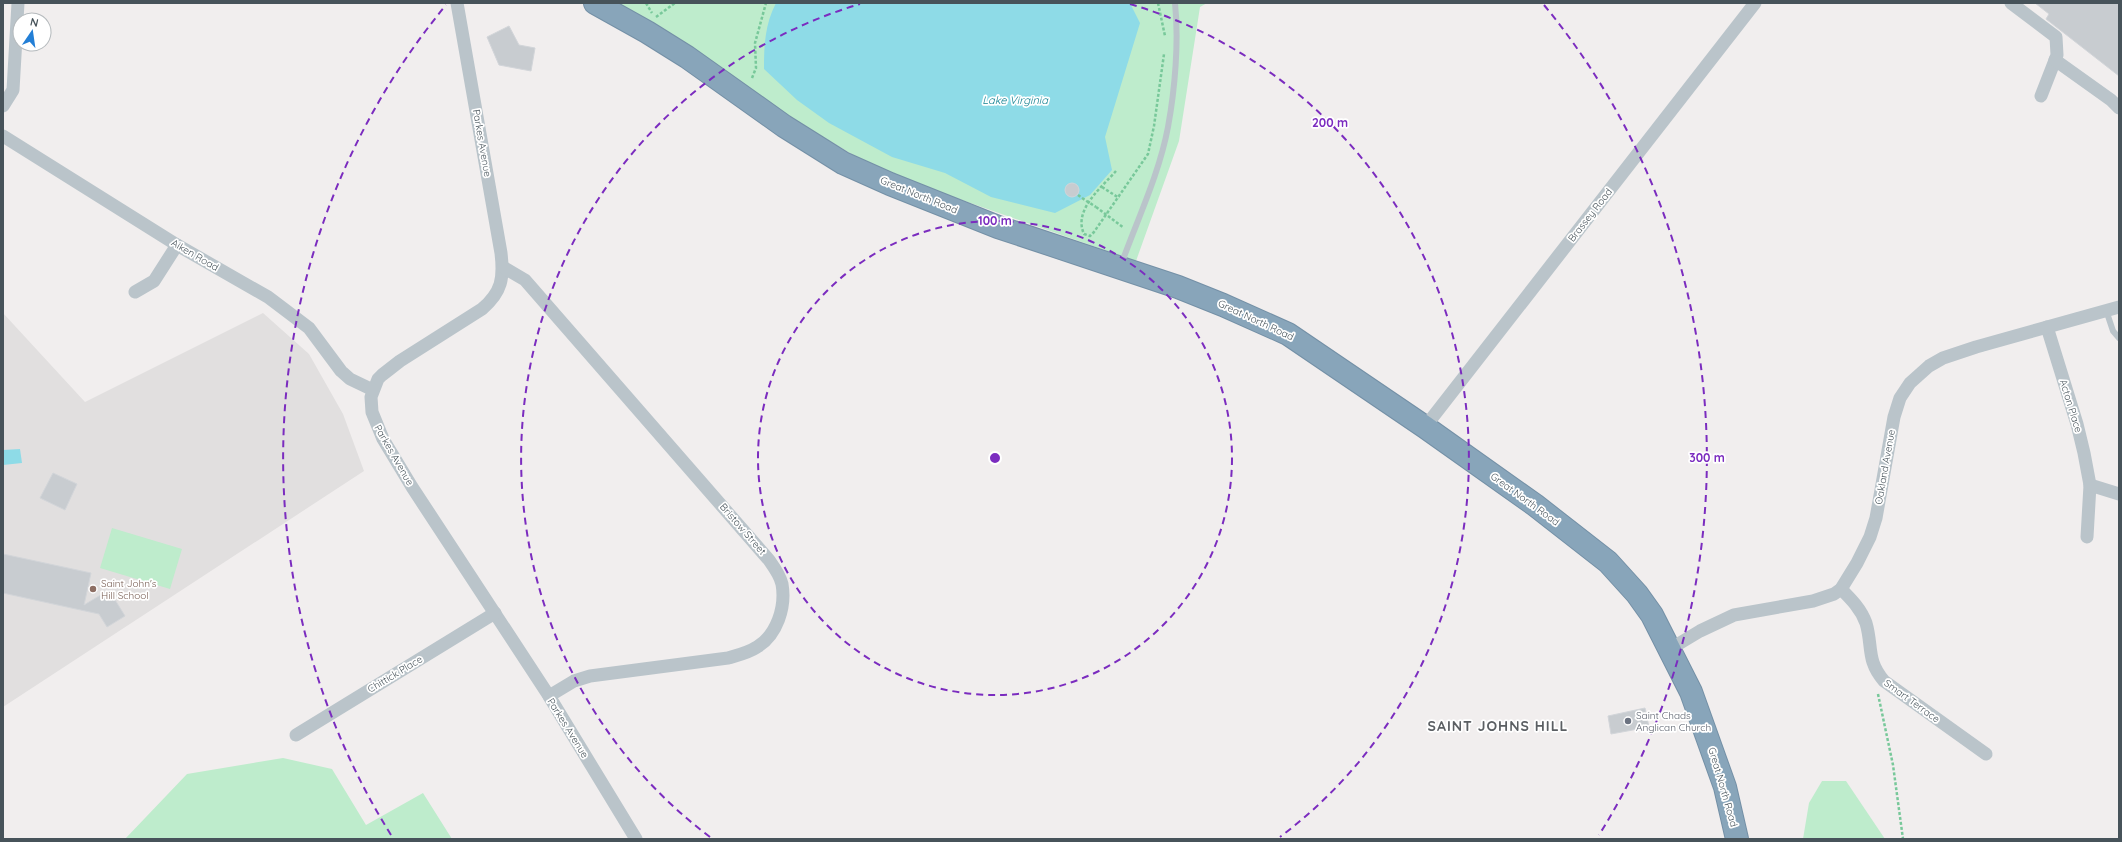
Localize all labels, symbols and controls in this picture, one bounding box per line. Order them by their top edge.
north arrow [12,12,52,52]
text: N [29,15,40,30]
water label: Lake Virginia [982,93,1049,107]
street label: Parkes Avenue [470,108,494,178]
text: 200 m [1312,115,1348,130]
street label: Great North Road [878,174,960,216]
street label: Brassey Road [1565,186,1615,244]
text: 100 m [978,213,1012,228]
street label: Aiken Road [169,236,221,274]
street label: Great North Road [1216,297,1296,343]
street label: Acton Place [2057,378,2085,434]
street label: Parkes Avenue [371,422,417,488]
street label: Oakland Avenue [1872,428,1898,506]
text: 300 m [1689,450,1725,465]
centre of rings [988,451,1002,465]
street label: Great North Road [1488,470,1562,528]
street label: Bristow Street [717,501,769,558]
place label: Saint John's Hill School [101,577,157,602]
marker: Saint John's Hill School [88,584,98,594]
street label: Chittick Place [365,652,425,695]
street label: Smart Terrace [1882,676,1943,726]
street label: Parkes Avenue [544,696,592,761]
place label: Saint Chads Anglican Church [1636,709,1711,734]
marker: Saint Chads Anglican Church [1623,716,1633,726]
district label: SAINT JOHNS HILL [1428,717,1568,735]
street label: Great North Road [1705,746,1741,828]

